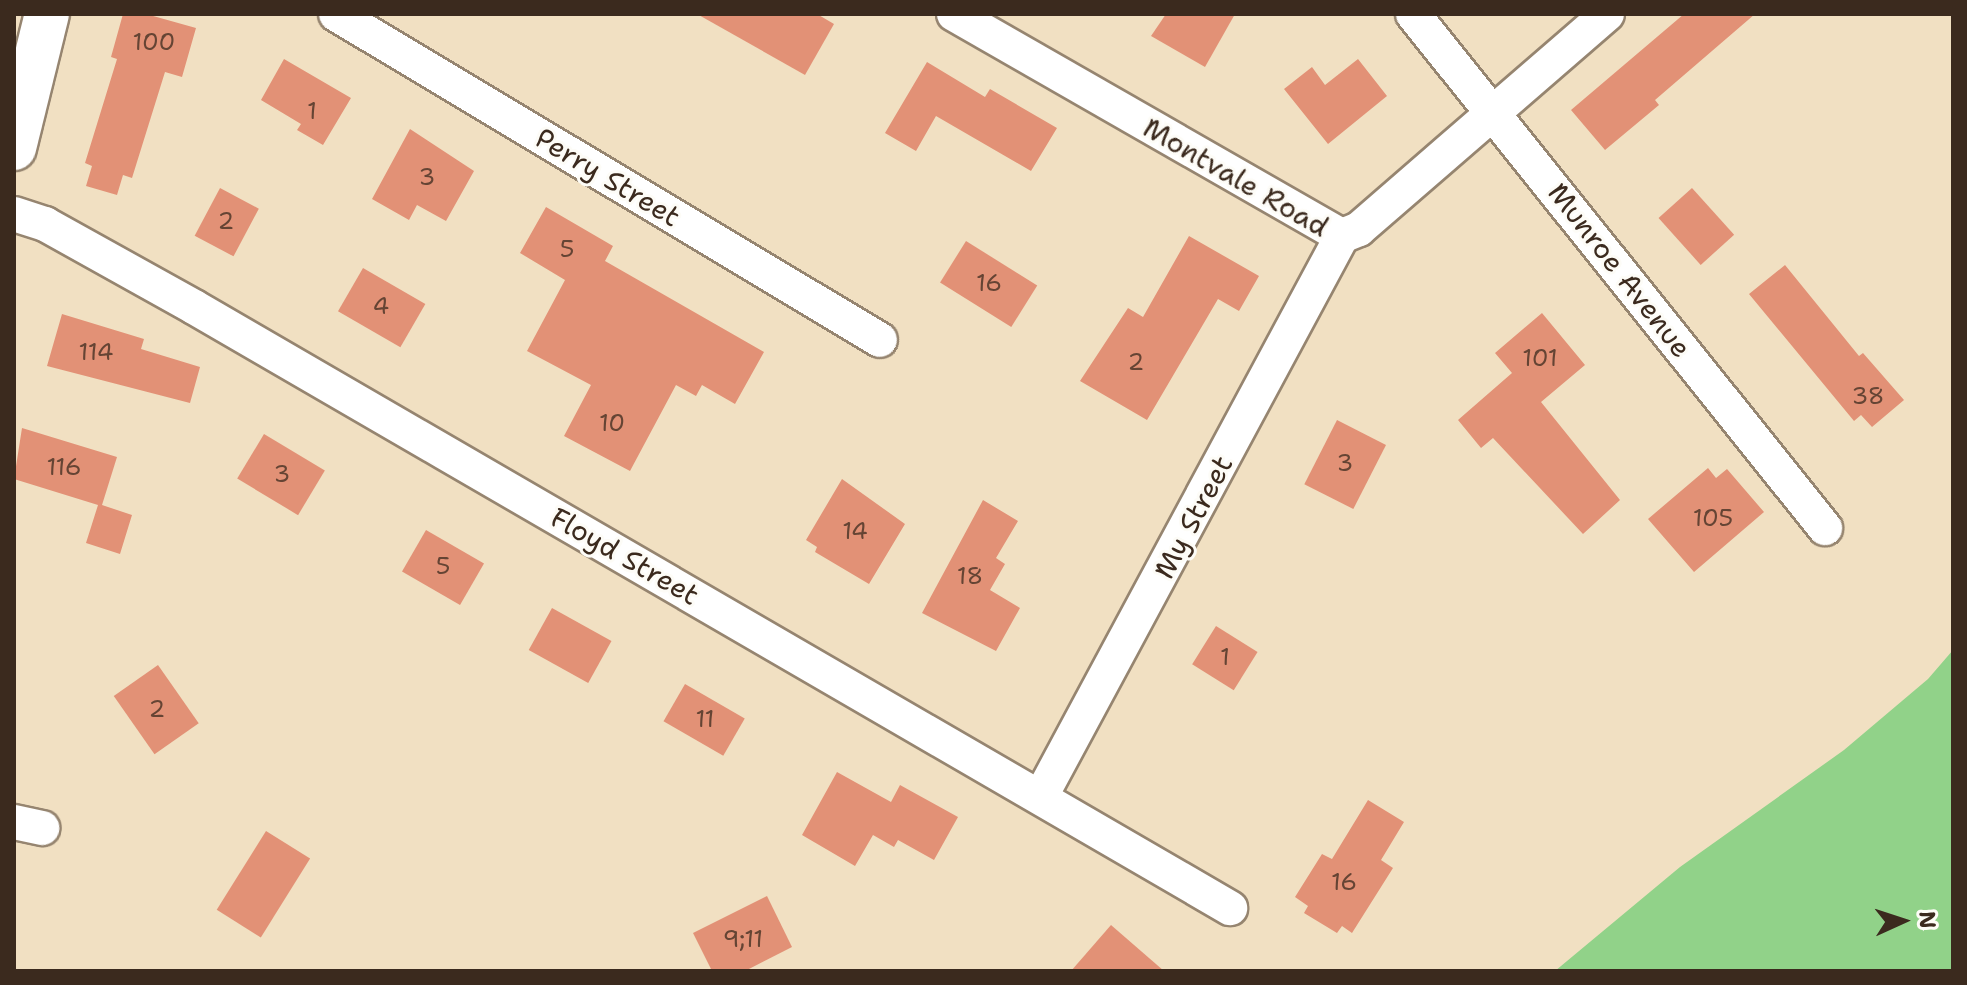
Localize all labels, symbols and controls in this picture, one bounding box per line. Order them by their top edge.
house number: 100 [133,29,175,57]
house number: 1 [307,98,317,126]
street label: Montvale Road [1137,110,1335,244]
street label: Perry Street [529,121,687,233]
house number: 3 [419,164,435,192]
street label: Munroe Avenue [1541,176,1699,364]
house number: 2 [218,208,234,236]
house number: 5 [560,236,574,264]
house number: 16 [976,270,1002,298]
house number: 4 [373,293,389,321]
house number: 114 [79,339,113,367]
house number: 101 [1522,345,1558,373]
house number: 2 [1128,349,1144,377]
house number: 38 [1852,383,1884,411]
house number: 10 [599,410,625,438]
street label: My Street [1147,450,1239,584]
house number: 3 [1337,450,1353,478]
house number: 116 [46,454,82,482]
house number: 3 [274,461,290,489]
street label: Floyd Street [545,500,705,612]
house number: 105 [1693,505,1733,533]
house number: 14 [842,518,868,546]
house number: 5 [436,553,450,581]
house number: 18 [957,563,983,591]
house number: 1 [1220,644,1230,672]
house number: 2 [149,696,165,724]
house number: 11 [695,706,715,734]
house number: 16 [1331,869,1357,897]
north arrow [1863,881,1943,961]
text: N [1913,910,1942,929]
house number: 9;11 [723,926,763,954]

